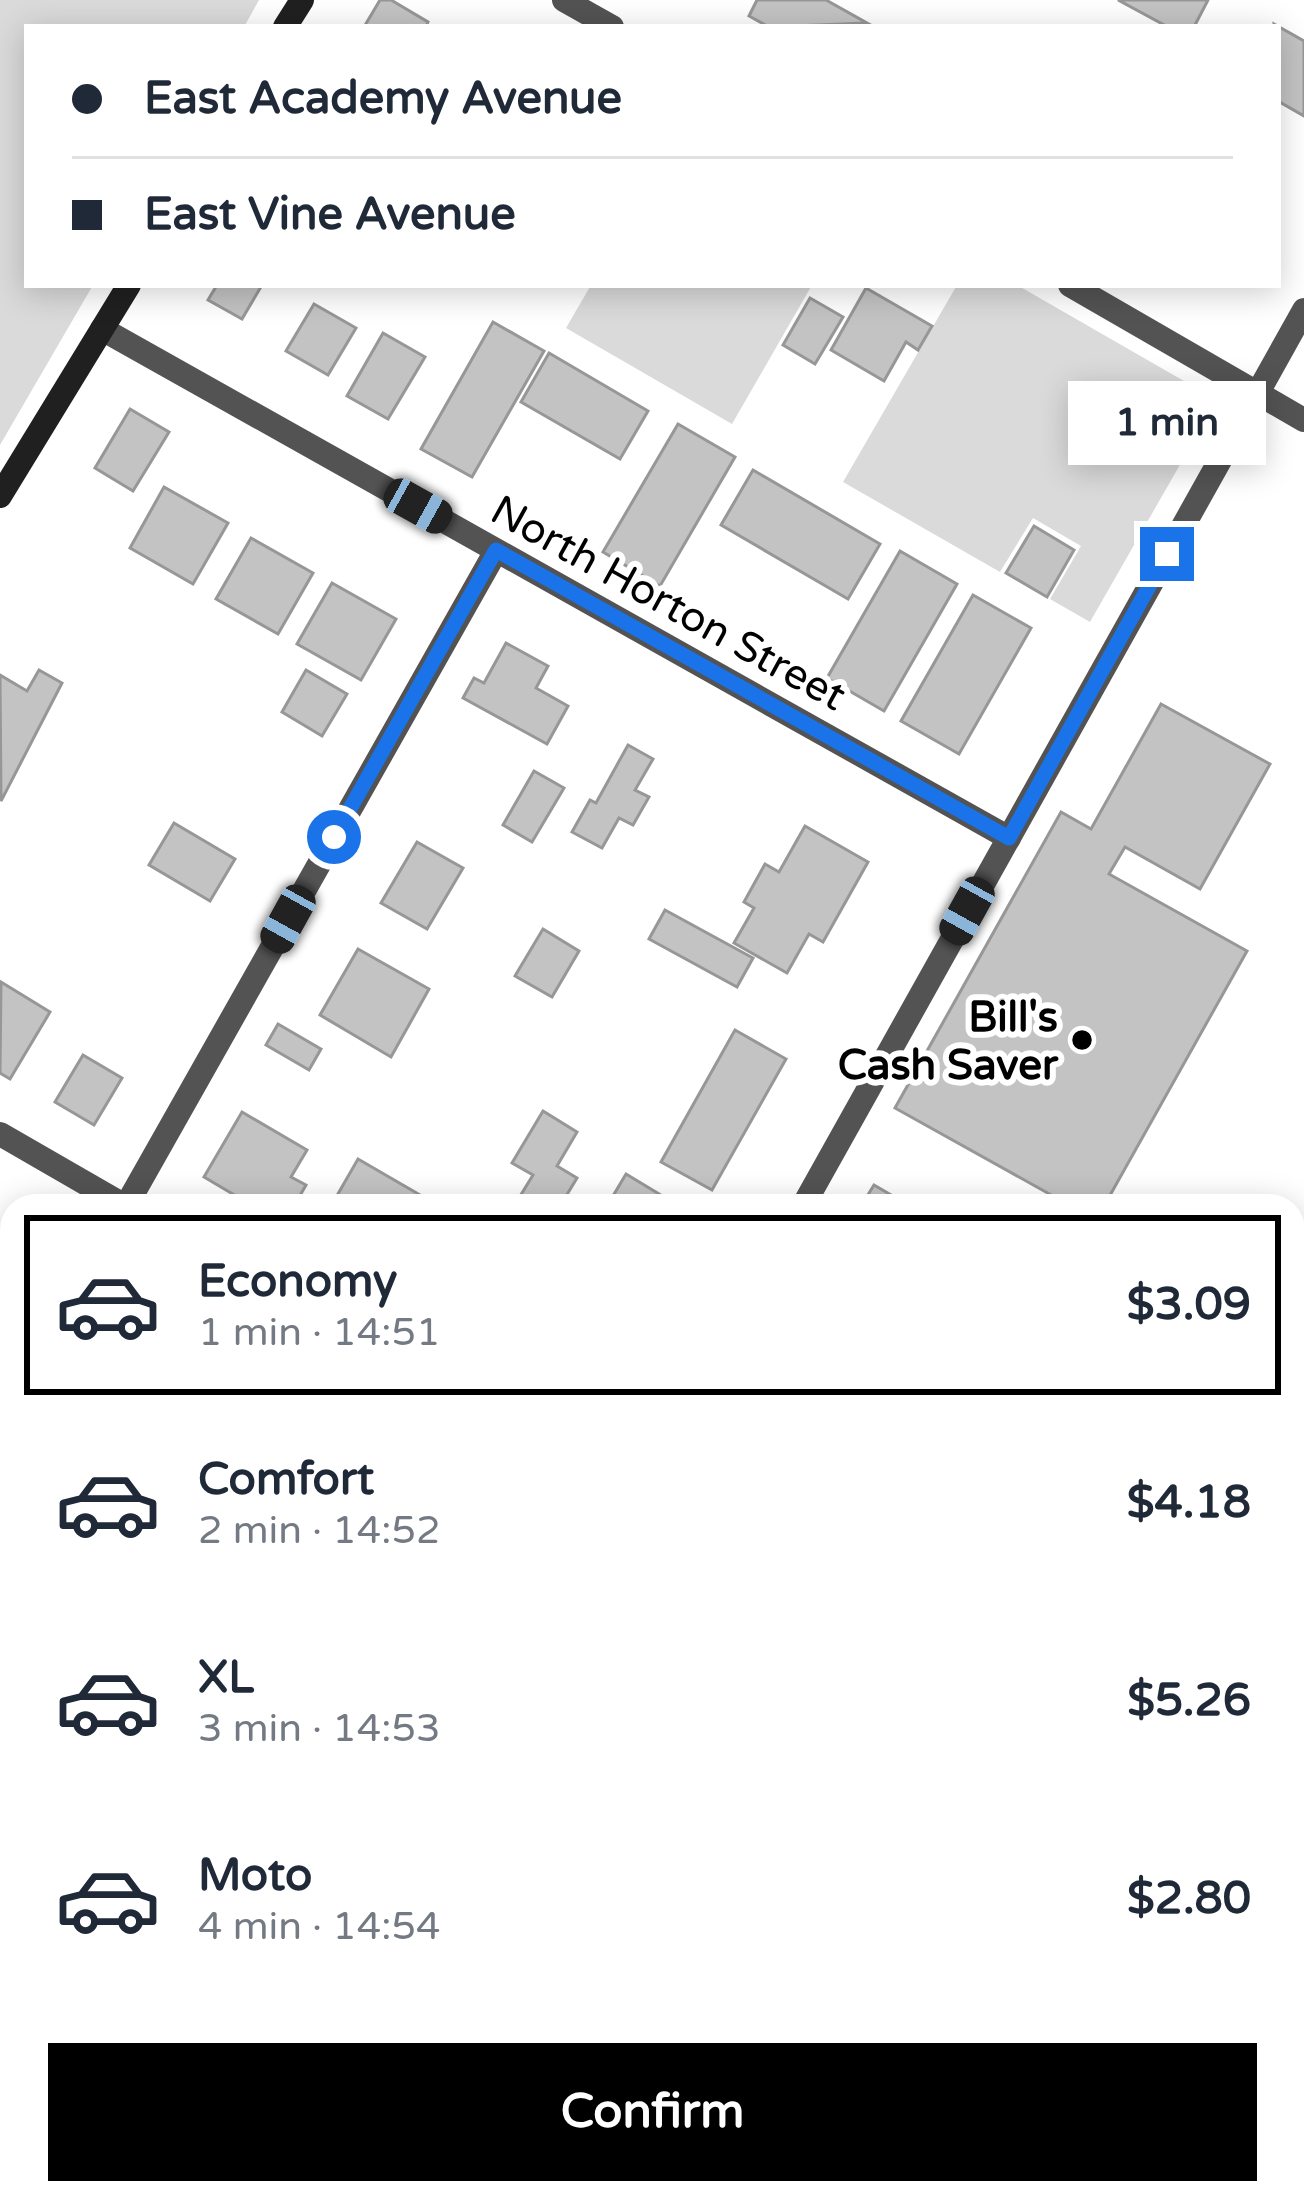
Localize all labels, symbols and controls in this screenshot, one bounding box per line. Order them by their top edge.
text: East Academy Avenue [144,72,622,126]
text: East Vine Avenue [144,188,516,242]
callout: 1 min [1068,380,1266,464]
text: 1 min [1115,399,1219,446]
car [378,473,458,539]
street label: North Horton Street [482,485,855,722]
route end [1140,527,1194,581]
route start [307,810,361,864]
car [934,871,1000,951]
car [255,879,321,959]
place label: Bill's Cash Saver [838,992,1059,1091]
marker: Bill's Cash Saver [1069,1027,1095,1053]
icon: car [54,1251,162,1359]
text: Economy [198,1255,397,1309]
text: $3.09 [1127,1278,1251,1332]
text: 1 min · 14:51 [198,1309,440,1356]
icon: car [54,1449,162,1557]
text: Comfort [198,1453,374,1507]
text: $4.18 [1127,1476,1251,1530]
text: 2 min · 14:52 [198,1507,440,1554]
icon: car [54,1647,162,1755]
text: XL [198,1651,254,1705]
text: $5.26 [1127,1674,1251,1728]
text: 3 min · 14:53 [198,1705,440,1752]
icon: car [54,1845,162,1953]
text: Moto [198,1849,312,1903]
text: $2.80 [1127,1872,1251,1926]
text: 4 min · 14:54 [198,1903,440,1950]
button: Confirm [48,2043,1257,2181]

